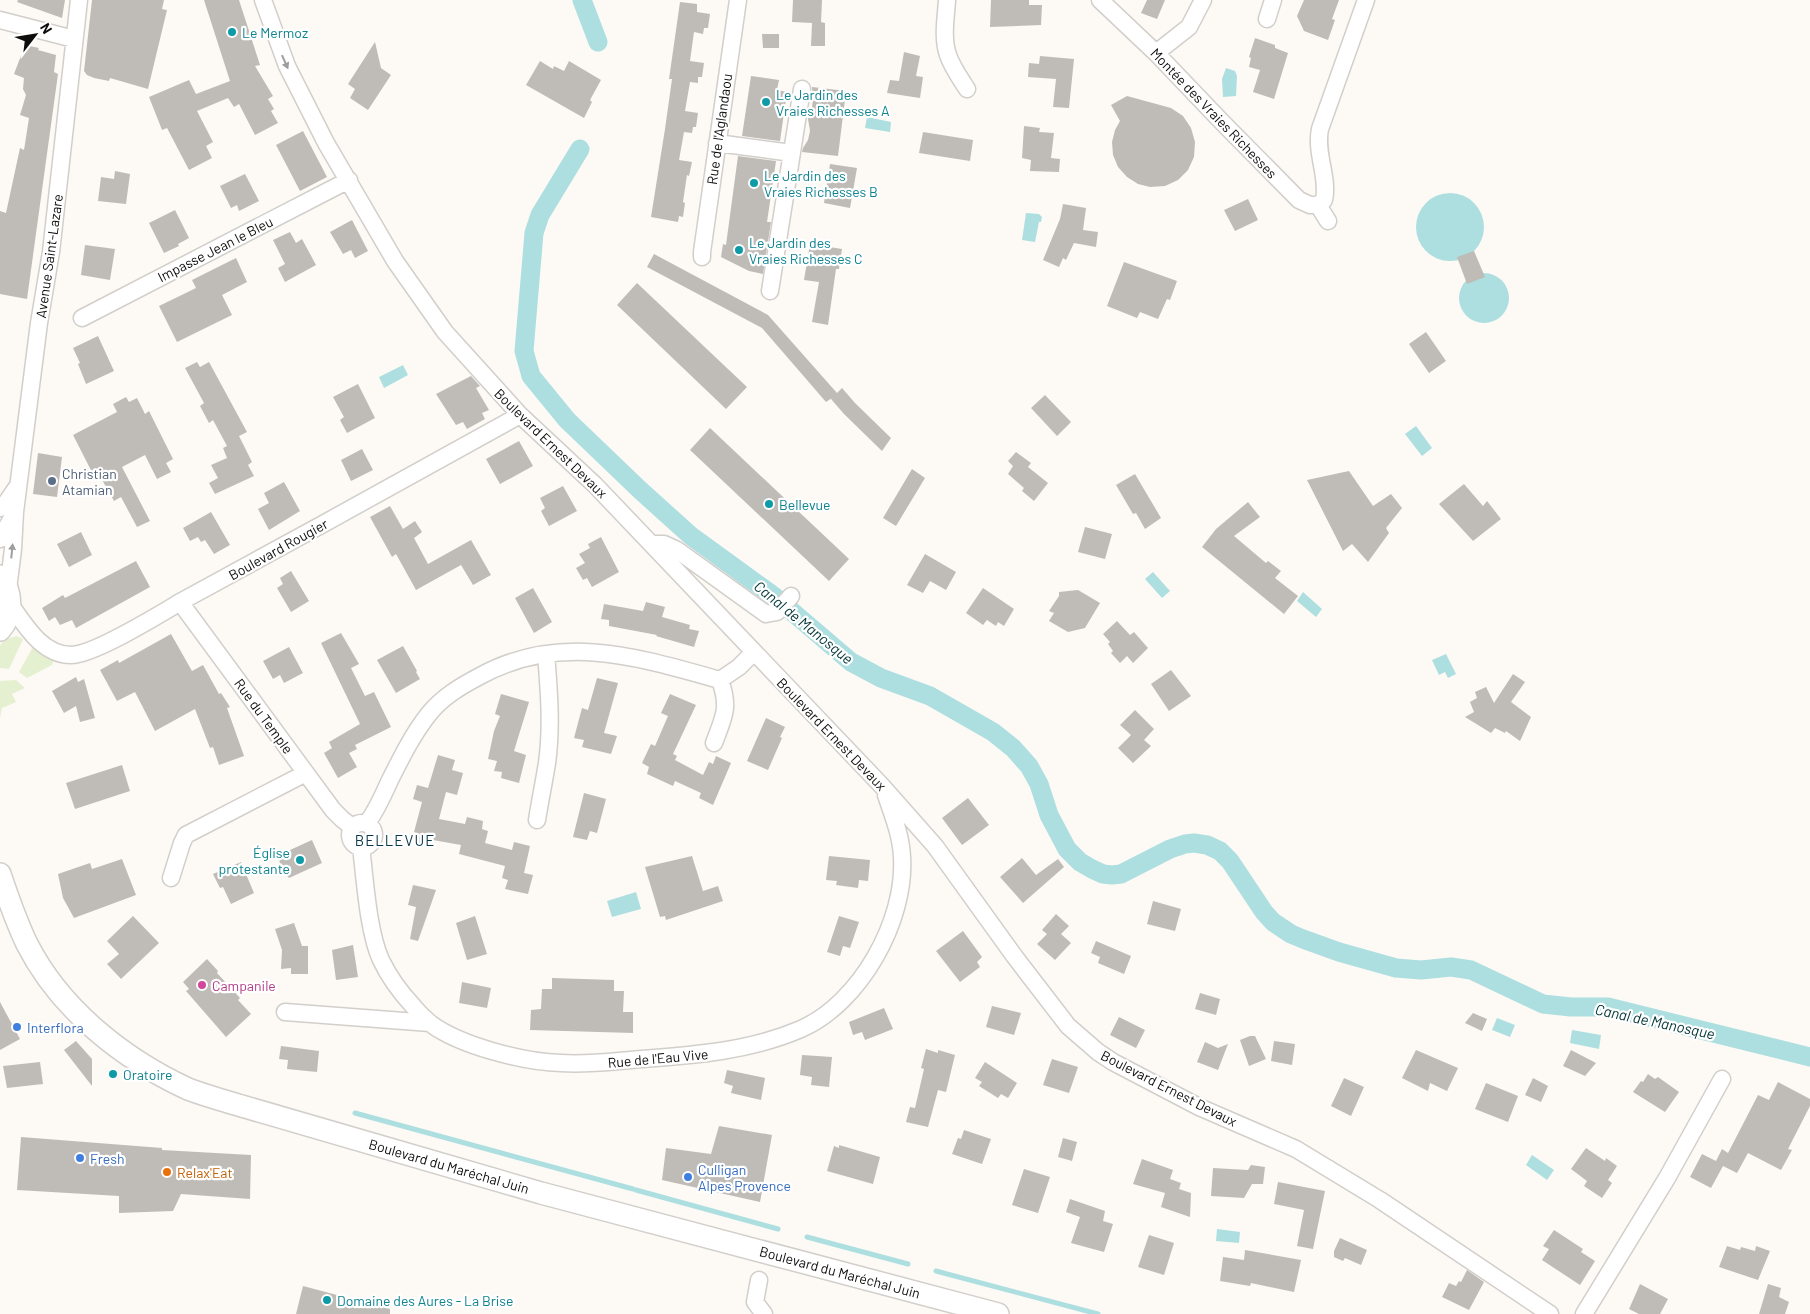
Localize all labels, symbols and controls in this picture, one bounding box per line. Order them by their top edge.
north arrow [10,10,60,60]
text: N [37,20,56,36]
place label: Le Mermoz [242,24,308,41]
marker: Le Mermoz [226,26,238,38]
street label: Montée des Vraies Richesses [1147,44,1281,182]
one-way arrow [282,55,290,69]
street label: Rue de l'Aglandaou [703,72,735,186]
place label: Le Jardin des Vraies Richesses A [776,86,890,119]
marker: Le Jardin des Vraies Richesses A [760,96,772,108]
place label: Le Jardin des Vraies Richesses B [764,167,878,200]
marker: Le Jardin des Vraies Richesses B [748,177,760,189]
street label: Avenue Saint-Lazare [32,193,66,319]
street label: Impasse Jean le Bleu [155,213,275,285]
place label: Le Jardin des Vraies Richesses C [749,234,863,267]
marker: Le Jardin des Vraies Richesses C [733,244,745,256]
street label: Boulevard Ernest Devaux [491,385,611,502]
place label: Christian Atamian [62,465,117,498]
marker: Christian Atamian [46,475,58,487]
place label: Bellevue [779,496,831,513]
marker: Bellevue [763,498,775,510]
street label: Boulevard Rougier [225,515,331,583]
one-way arrow [9,543,17,559]
water label: Canal de Manosque [751,577,857,667]
street label: Boulevard Ernest Devaux [774,674,891,794]
street label: Rue du Temple [231,675,297,757]
district label: BELLEVUE [355,831,435,849]
place label: Église protestante [219,844,290,877]
marker: Église protestante [294,854,306,866]
place label: Campanile [212,977,276,994]
marker: Campanile [196,979,208,991]
water label: Canal de Manosque [1594,1000,1717,1043]
place label: Interflora [27,1019,84,1036]
marker: Interflora [11,1021,23,1033]
street label: Rue de l'Eau Vive [607,1045,709,1071]
street label: Boulevard Ernest Devaux [1098,1046,1240,1130]
place label: Oratoire [123,1066,172,1083]
marker: Oratoire [107,1068,119,1080]
street label: Boulevard du Maréchal Juin [367,1135,531,1197]
place label: Fresh [90,1150,124,1167]
marker: Fresh [74,1152,86,1164]
place label: Culligan Alpes Provence [698,1161,791,1194]
place label: Relax'Eat [177,1164,233,1181]
marker: Relax'Eat [161,1166,173,1178]
marker: Culligan Alpes Provence [682,1171,694,1183]
street label: Boulevard du Maréchal Juin [758,1242,922,1302]
place label: Domaine des Aures - La Brise [337,1292,514,1309]
marker: Domaine des Aures - La Brise [321,1294,333,1306]

